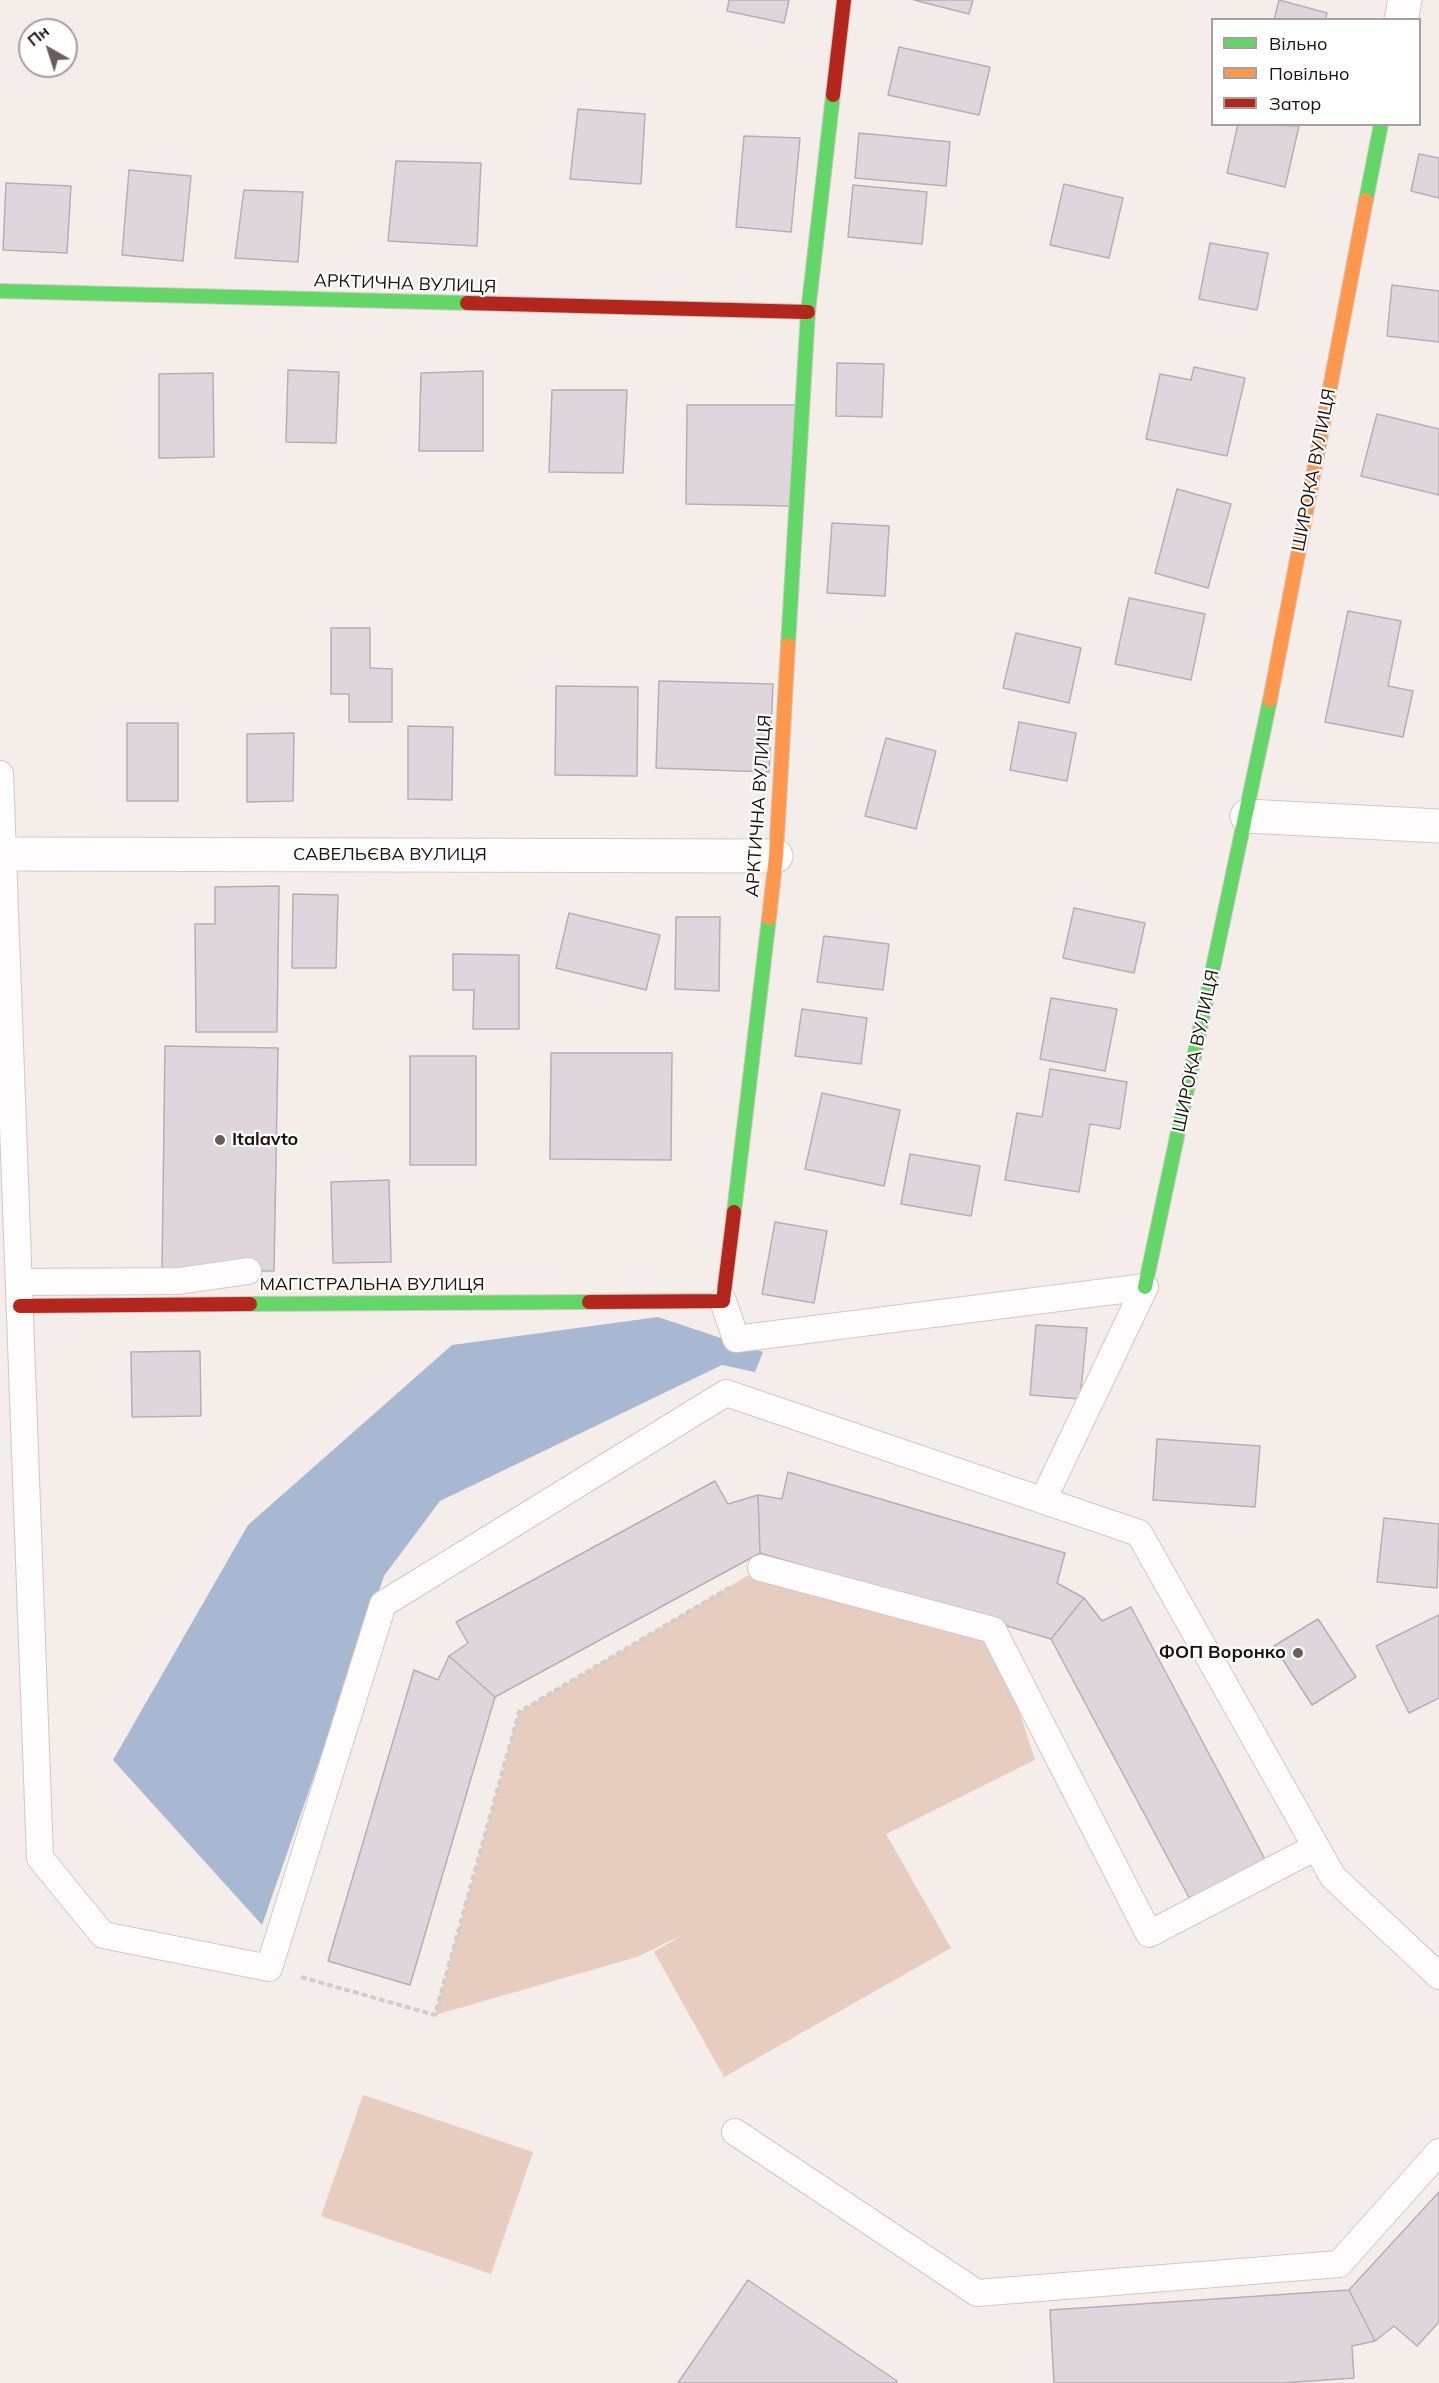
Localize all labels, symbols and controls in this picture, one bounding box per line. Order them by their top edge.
north arrow [18,18,78,78]
legend [1211,18,1421,126]
text: Пн [23,21,53,50]
text: Вільно [1269,32,1327,55]
text: Повільно [1269,62,1349,85]
text: Затор [1269,92,1321,115]
street label: АРКТИЧНА ВУЛИЦЯ [313,270,497,298]
street label: ШИРОКА ВУЛИЦЯ [1288,387,1340,553]
street label: АРКТИЧНА ВУЛИЦЯ [742,714,776,898]
street label: САВЕЛЬЄВА ВУЛИЦЯ [293,844,487,866]
street label: ШИРОКА ВУЛИЦЯ [1168,968,1224,1134]
place label: Italavto [232,1129,298,1151]
marker: Italavto [213,1133,227,1147]
street label: МАГІСТРАЛЬНА ВУЛИЦЯ [259,1274,485,1296]
place label: ФОП Воронко [1159,1642,1286,1664]
marker: ФОП Воронко [1291,1646,1305,1660]

